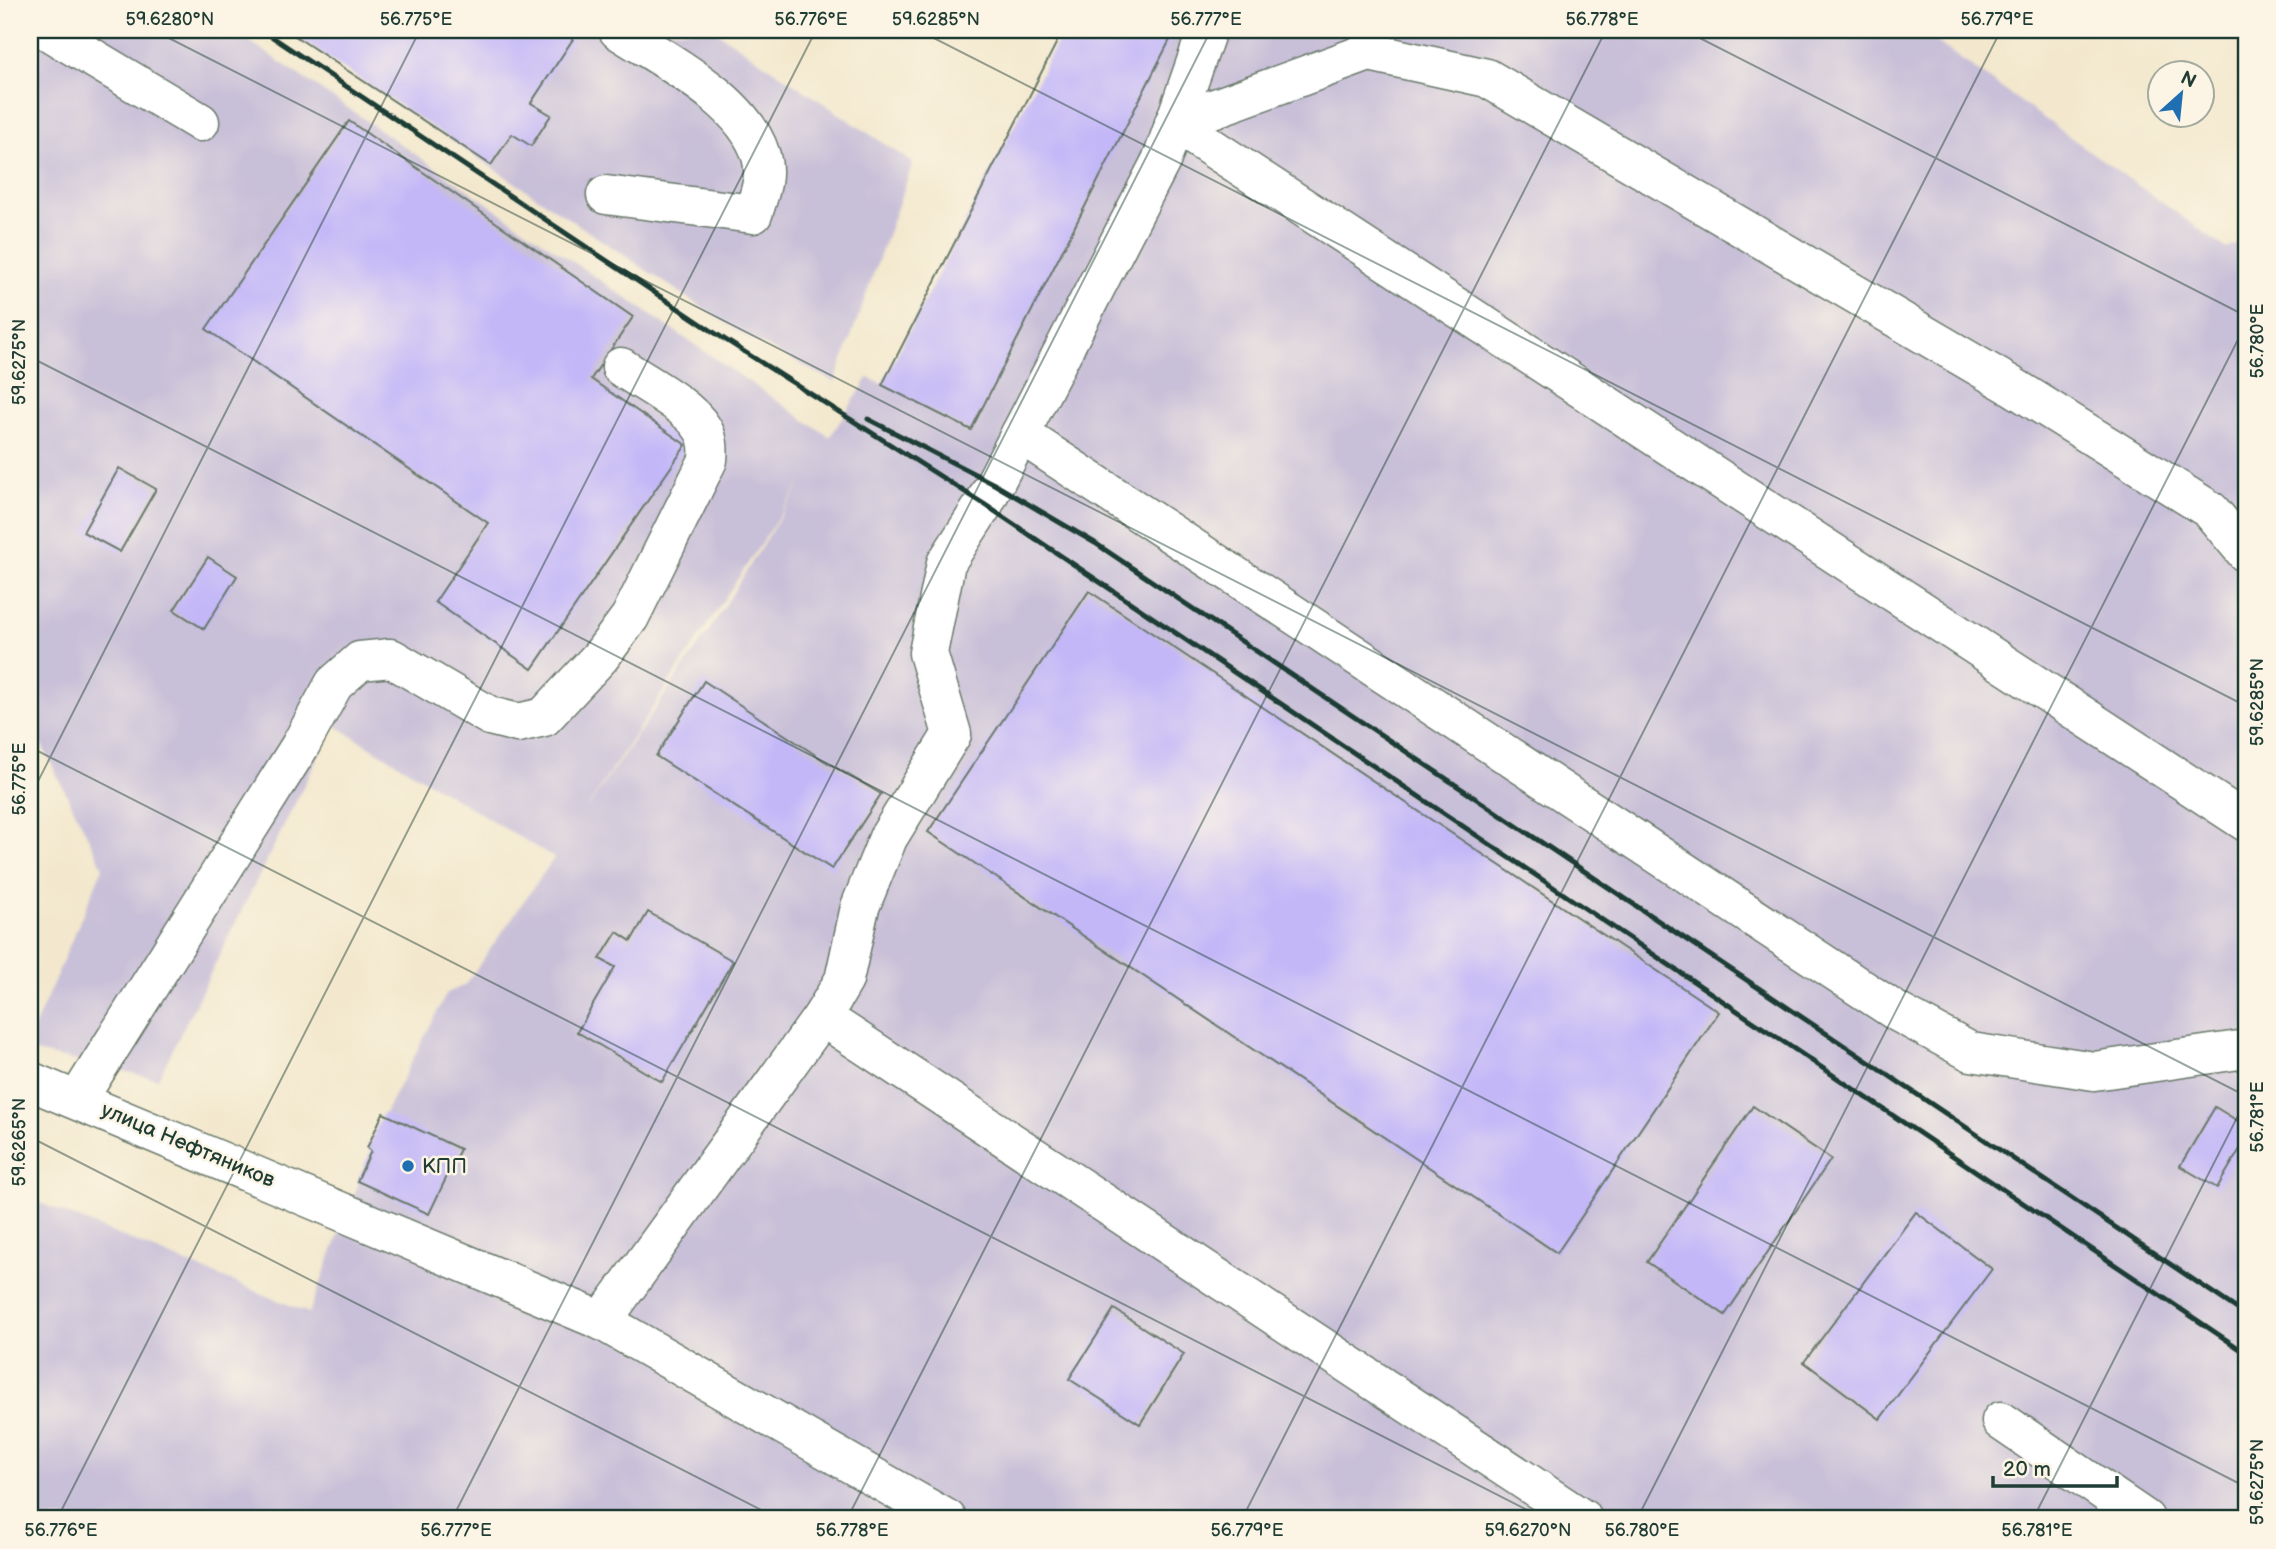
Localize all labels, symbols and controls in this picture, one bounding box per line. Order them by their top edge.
text: 59.6280°N [126,9,214,30]
text: 56.775°E [380,9,453,30]
text: 56.776°E [774,9,848,30]
text: 59.6285°N [892,9,980,30]
text: 56.777°E [1170,9,1242,30]
text: 56.778°E [1565,9,1639,30]
text: 56.779°E [1960,9,2034,30]
north arrow [2146,60,2216,130]
text: N [2176,67,2200,94]
text: 56.780°E [2247,303,2268,378]
text: 59.6275°N [9,319,30,405]
text: 59.6285°N [2247,658,2268,746]
text: 56.775°E [9,742,30,815]
text: 56.781°E [2247,1081,2268,1153]
street label: улица Нефтяников [98,1097,279,1193]
text: 59.6265°N [9,1098,30,1186]
place label: КПП [422,1154,467,1179]
marker: КПП [400,1158,416,1174]
text: 59.6275°N [2247,1439,2268,1525]
scale bar [1993,1444,2117,1488]
text: 20 m [2003,1457,2051,1482]
text: 56.776°E [24,1520,98,1541]
text: 56.777°E [420,1520,492,1541]
text: 56.778°E [815,1520,889,1541]
text: 56.779°E [1210,1520,1284,1541]
text: 59.6270°N [1484,1520,1572,1541]
text: 56.780°E [1605,1520,1680,1541]
text: 56.781°E [2001,1520,2073,1541]

